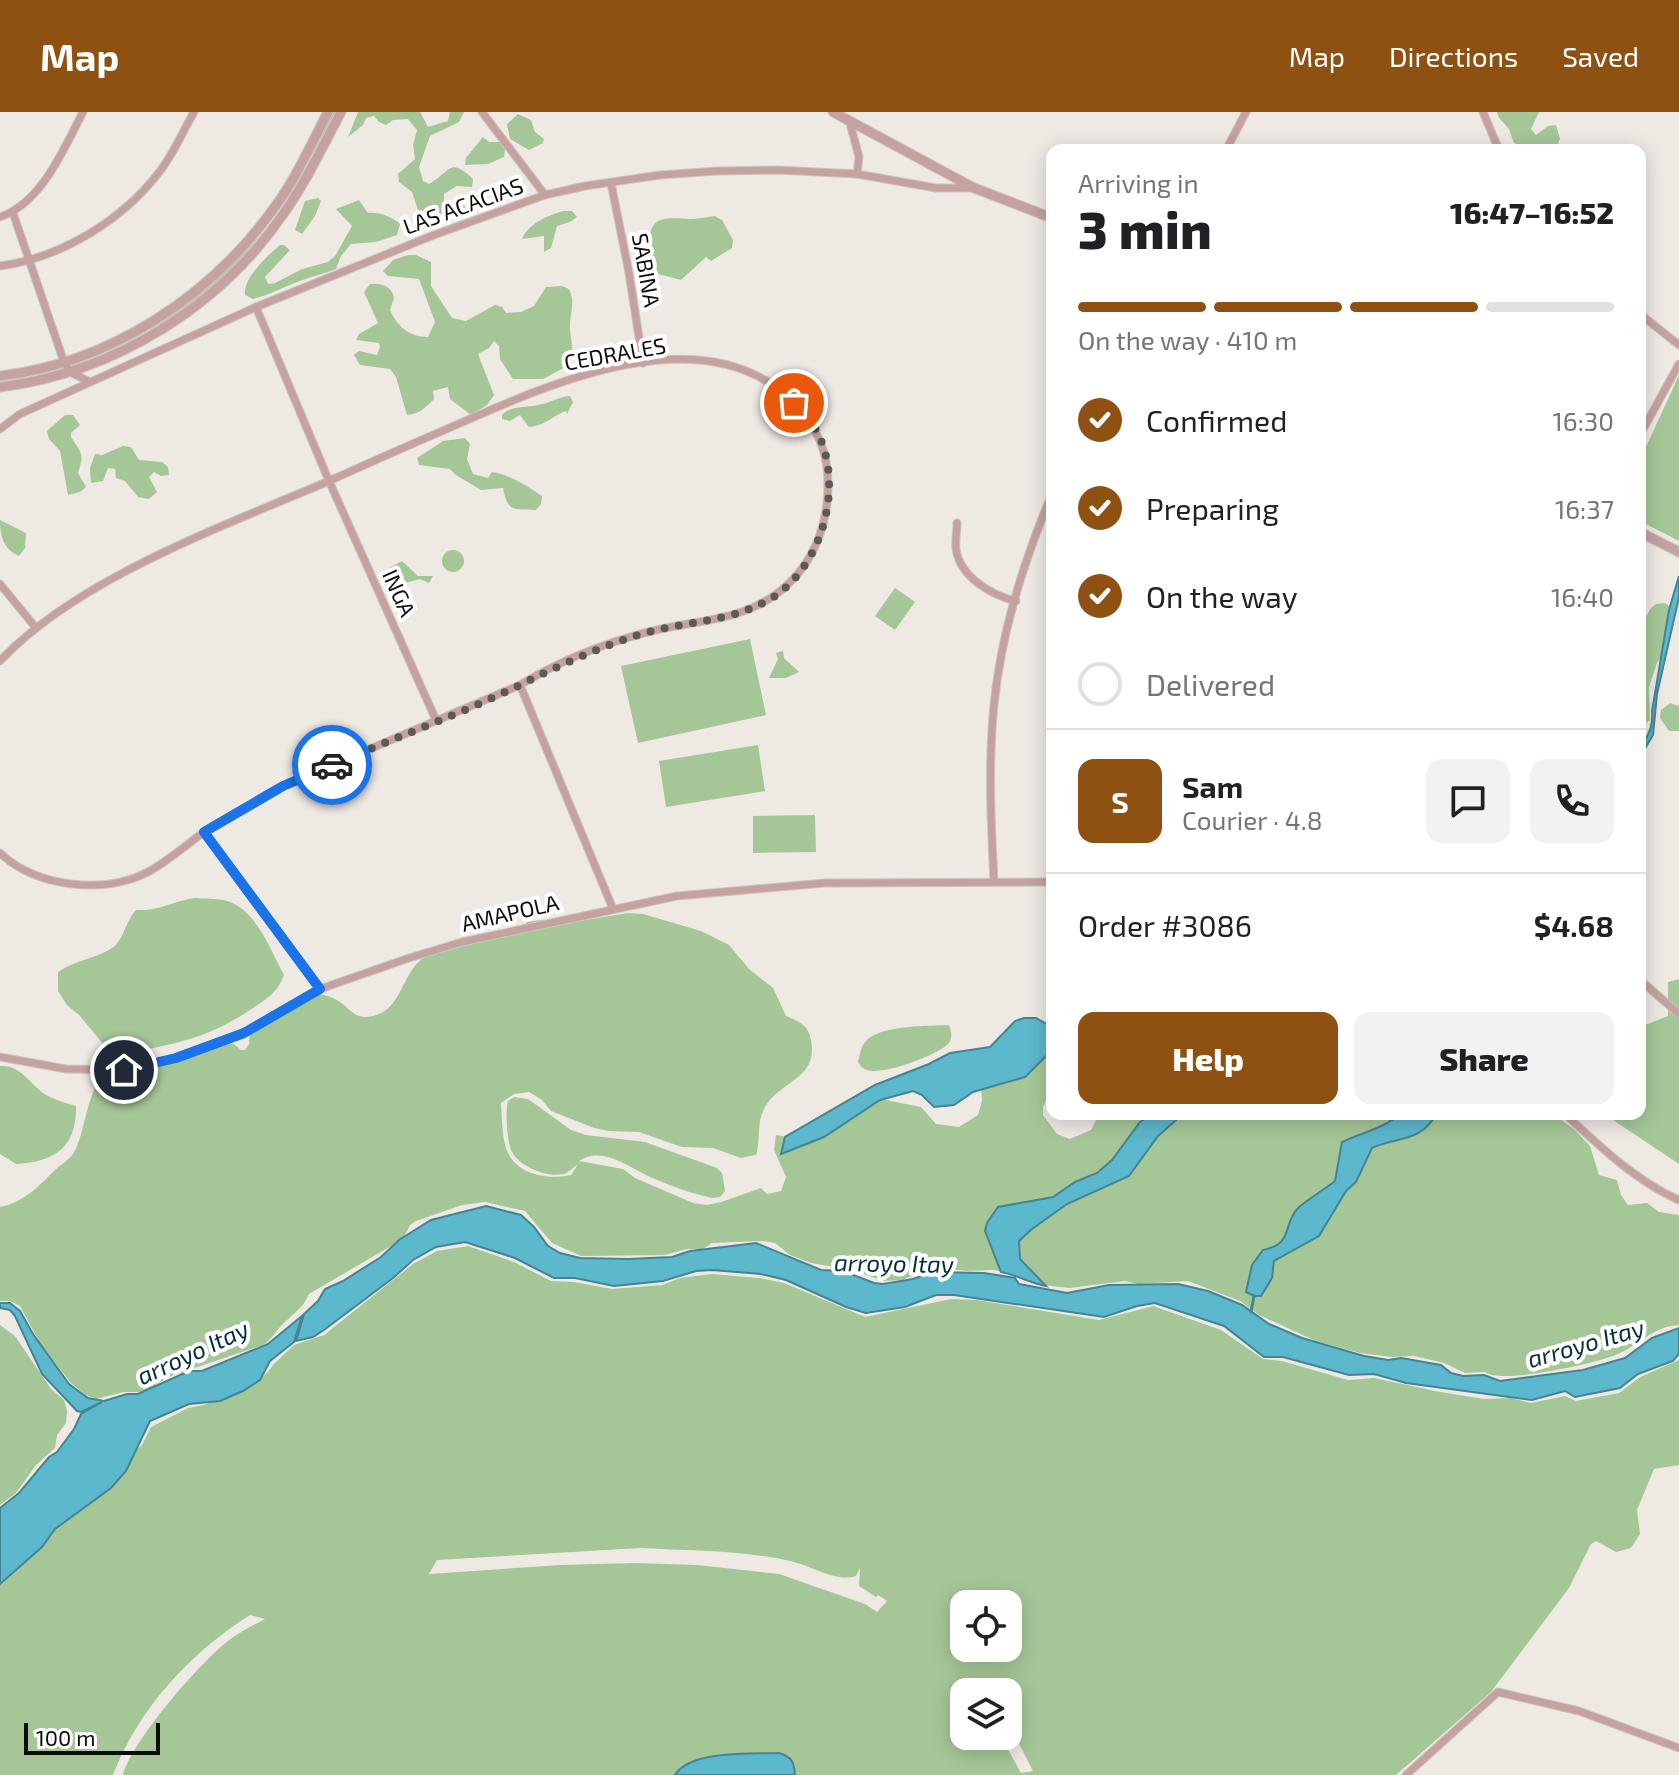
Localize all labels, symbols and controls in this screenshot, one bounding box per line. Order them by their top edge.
text: Map [40,33,119,79]
text: Map [1289,39,1345,73]
text: Directions [1389,39,1518,73]
text: Saved [1562,39,1639,73]
text: Arriving in [1078,167,1199,198]
street label: LAS ACACIAS [399,171,526,239]
text: 16:47–16:52 [1450,194,1614,230]
text: 3 min [1078,197,1212,259]
street label: SABINA [628,231,666,309]
text: On the way · 410 m [1078,324,1297,355]
street label: CEDRALES [562,331,668,375]
pin [760,369,828,437]
icon: bag [772,381,816,425]
icon: check [1078,398,1122,442]
text: Confirmed [1146,402,1287,438]
text: 16:30 [1553,405,1614,436]
icon: check [1078,486,1122,530]
text: Preparing [1146,490,1279,526]
text: 16:37 [1555,493,1614,524]
street label: INGA [378,565,422,620]
icon: check [1078,574,1122,618]
text: On the way [1146,578,1298,614]
text: 16:40 [1551,581,1614,612]
text: Delivered [1146,666,1275,702]
courier [292,725,372,805]
icon: car [310,743,354,787]
button: chat [1426,759,1510,843]
button: phone [1530,759,1614,843]
text: Sam [1182,768,1243,804]
text: S [1111,783,1129,819]
text: Courier · 4.8 [1182,804,1323,835]
street label: AMAPOLA [458,888,561,936]
text: Order #3086 [1078,907,1252,943]
text: $4.68 [1534,907,1614,943]
button: Help [1078,1012,1338,1104]
button: Share [1354,1012,1614,1104]
pin [90,1036,158,1104]
icon: home [102,1048,146,1092]
water label: arroyo Itay [834,1247,954,1278]
water label: arroyo Itay [1524,1312,1647,1373]
water label: arroyo Itay [132,1313,253,1390]
map controls [950,1590,1022,1750]
button: locate [950,1590,1022,1662]
button: layers [950,1678,1022,1750]
scale bar [24,1719,160,1755]
text: 100 m [36,1724,95,1750]

